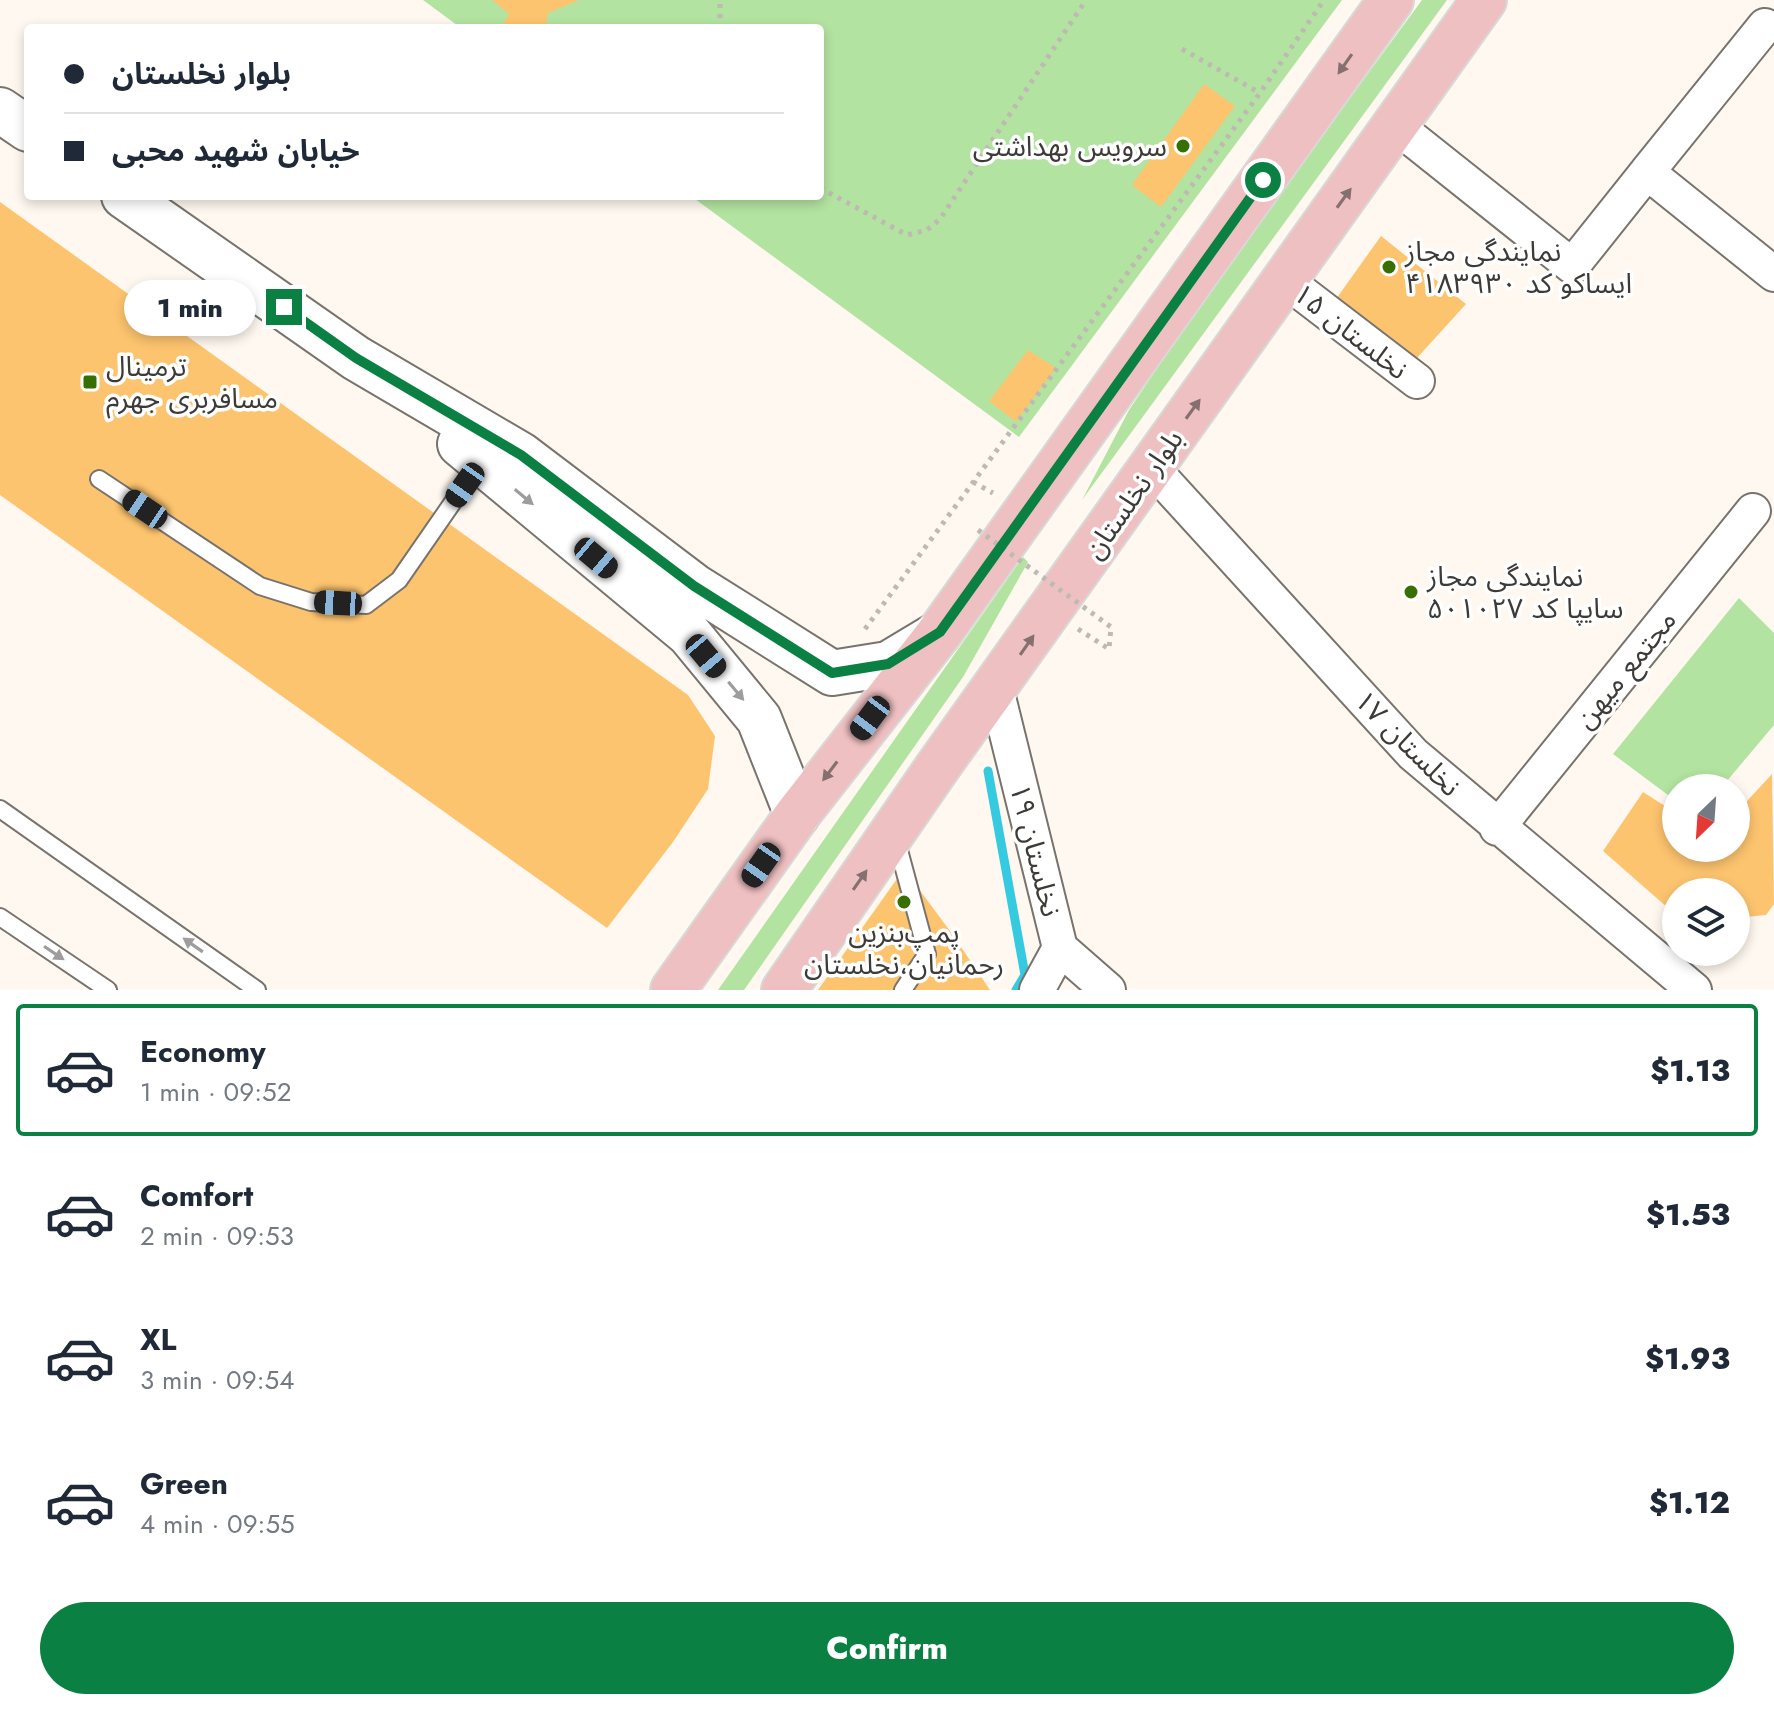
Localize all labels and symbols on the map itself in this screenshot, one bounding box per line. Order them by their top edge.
one-way arrow [1338,53,1354,74]
place label: سرویس بهداشتی [973,126,1167,167]
marker: سرویس بهداشتی [1174,137,1192,155]
route start [1245,162,1281,198]
one-way arrow [1335,187,1351,208]
place label: نمایندگی مجاز ایساکو کد ۴۱۸۳۹۳۰ [1404,231,1632,304]
marker: نمایندگی مجاز ایساکو کد ۴۱۸۳۹۳۰ [1380,258,1398,276]
street label: نخلستان ۱۵ [1285,273,1417,389]
callout: 1 min [124,279,256,335]
route end [266,289,302,325]
place label: ترمینال مسافربری جهرم [106,346,278,419]
marker: ترمینال مسافربری جهرم [81,373,99,391]
one-way arrow [1184,399,1200,420]
street label: بلوار نخلستان [1074,421,1193,567]
car [441,458,489,512]
car [118,486,172,532]
one-way arrow [514,488,534,505]
car [570,533,622,583]
place label: نمایندگی مجاز سایپا کد ۵۰۱۰۲۷ [1426,556,1623,629]
marker: نمایندگی مجاز سایپا کد ۵۰۱۰۲۷ [1402,583,1420,601]
car [313,590,363,616]
street label: مجتمع میهن [1565,601,1686,737]
car [681,630,731,682]
one-way arrow [1019,634,1034,655]
one-way arrow [727,681,744,701]
street label: نخلستان ۱۷ [1345,681,1470,806]
car [846,692,894,744]
one-way arrow [822,761,838,782]
north arrow [1662,774,1750,862]
street label: نخلستان ۱۹ [999,779,1072,921]
car [737,838,785,892]
one-way arrow [852,869,867,890]
marker: پمپ‌بنزین رحمانیان،نخلستان [895,893,913,911]
place label: پمپ‌بنزین رحمانیان،نخلستان [804,912,1004,985]
one-way arrow [182,937,204,953]
one-way arrow [44,946,65,961]

